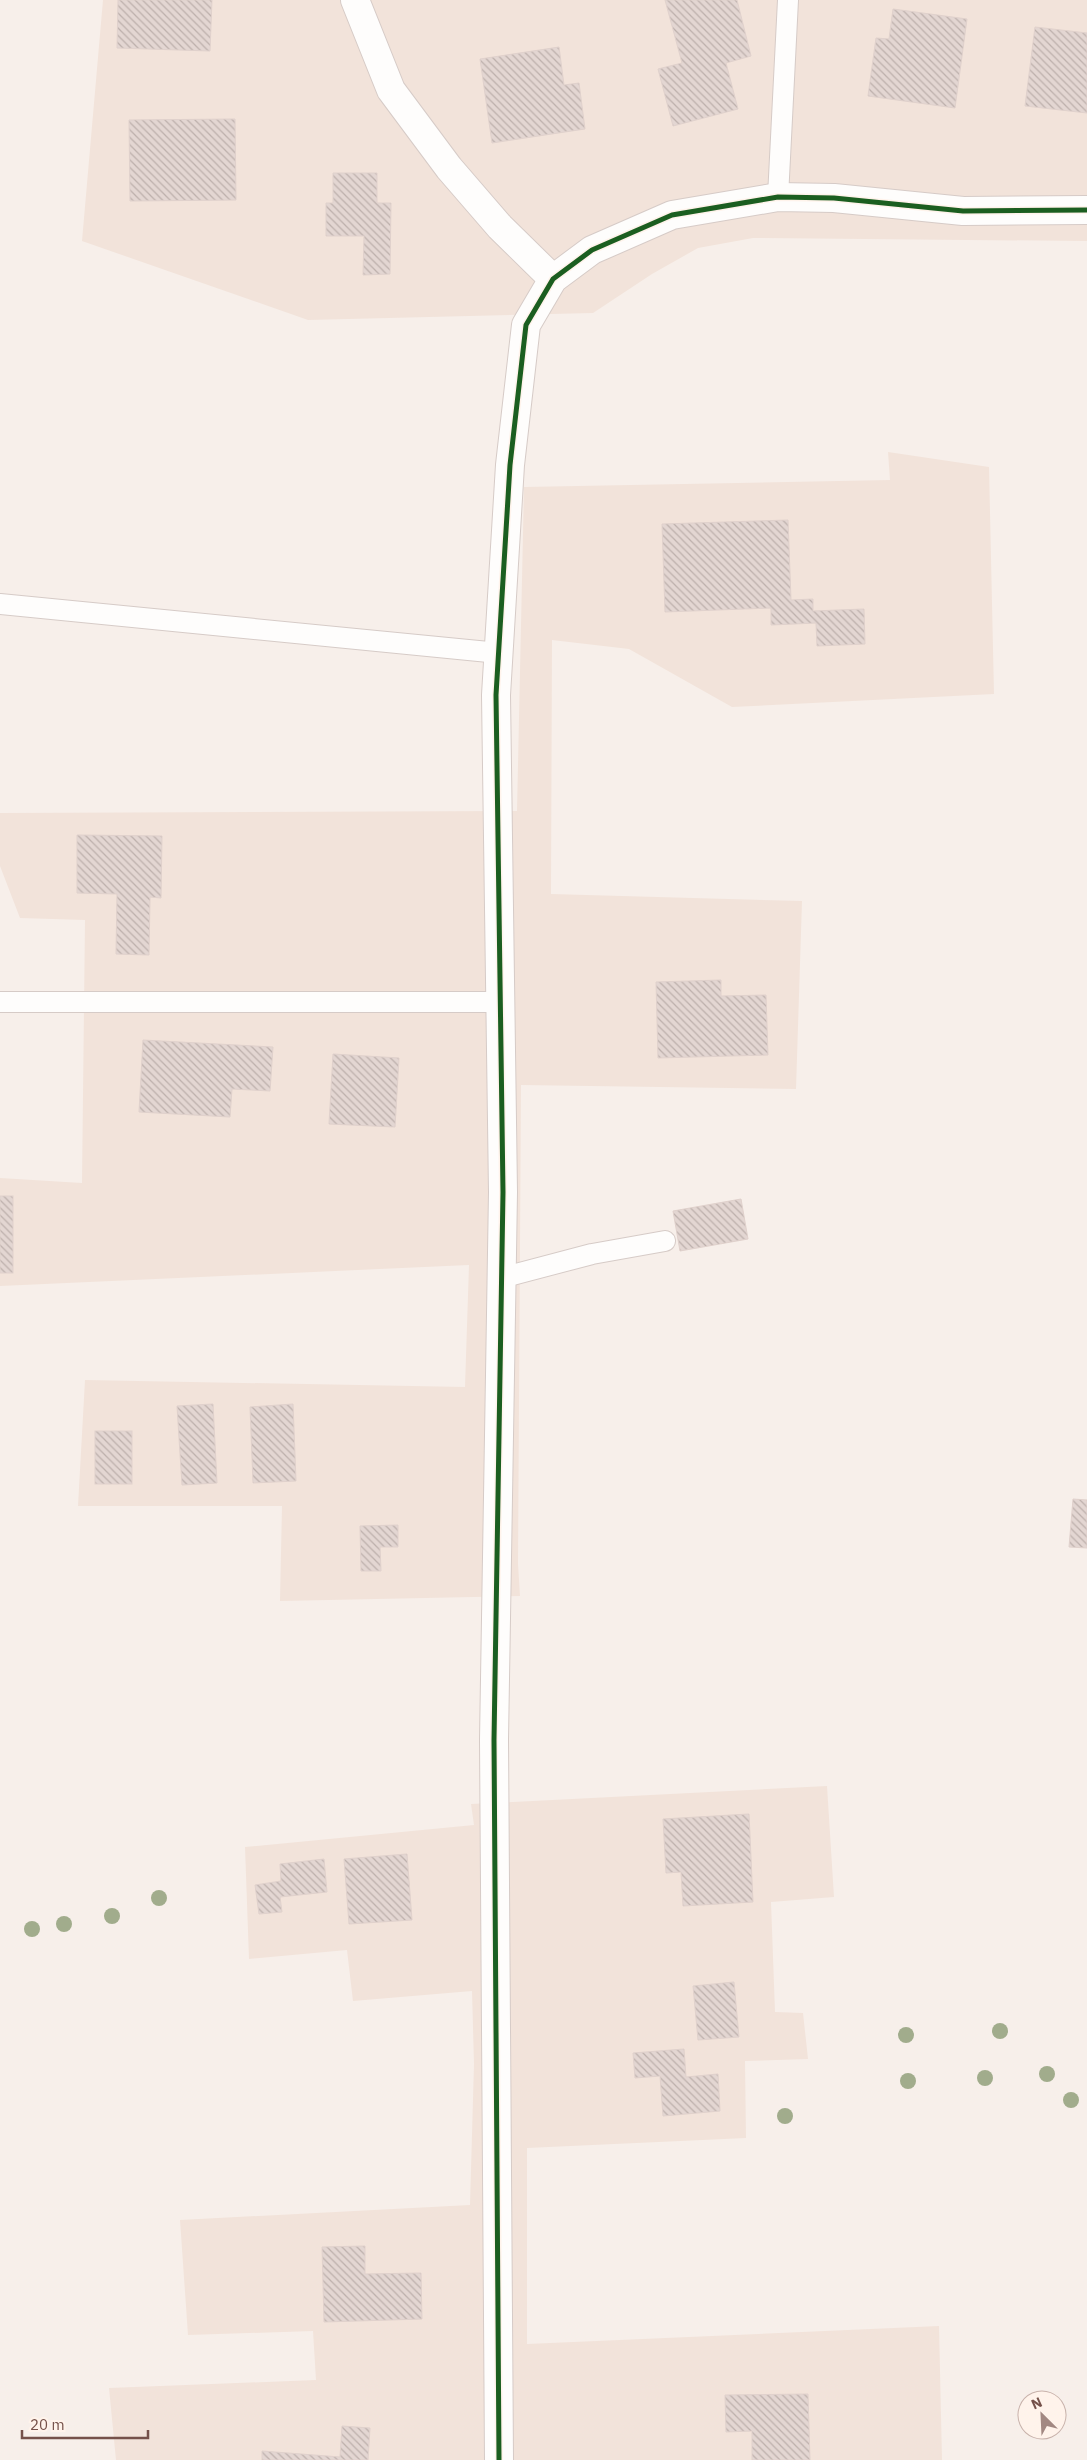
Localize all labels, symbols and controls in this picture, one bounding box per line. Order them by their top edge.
north arrow [1017,2390,1067,2440]
text: N [1028,2393,1045,2413]
scale bar [22,2408,149,2440]
text: 20 m [30,2415,65,2434]

